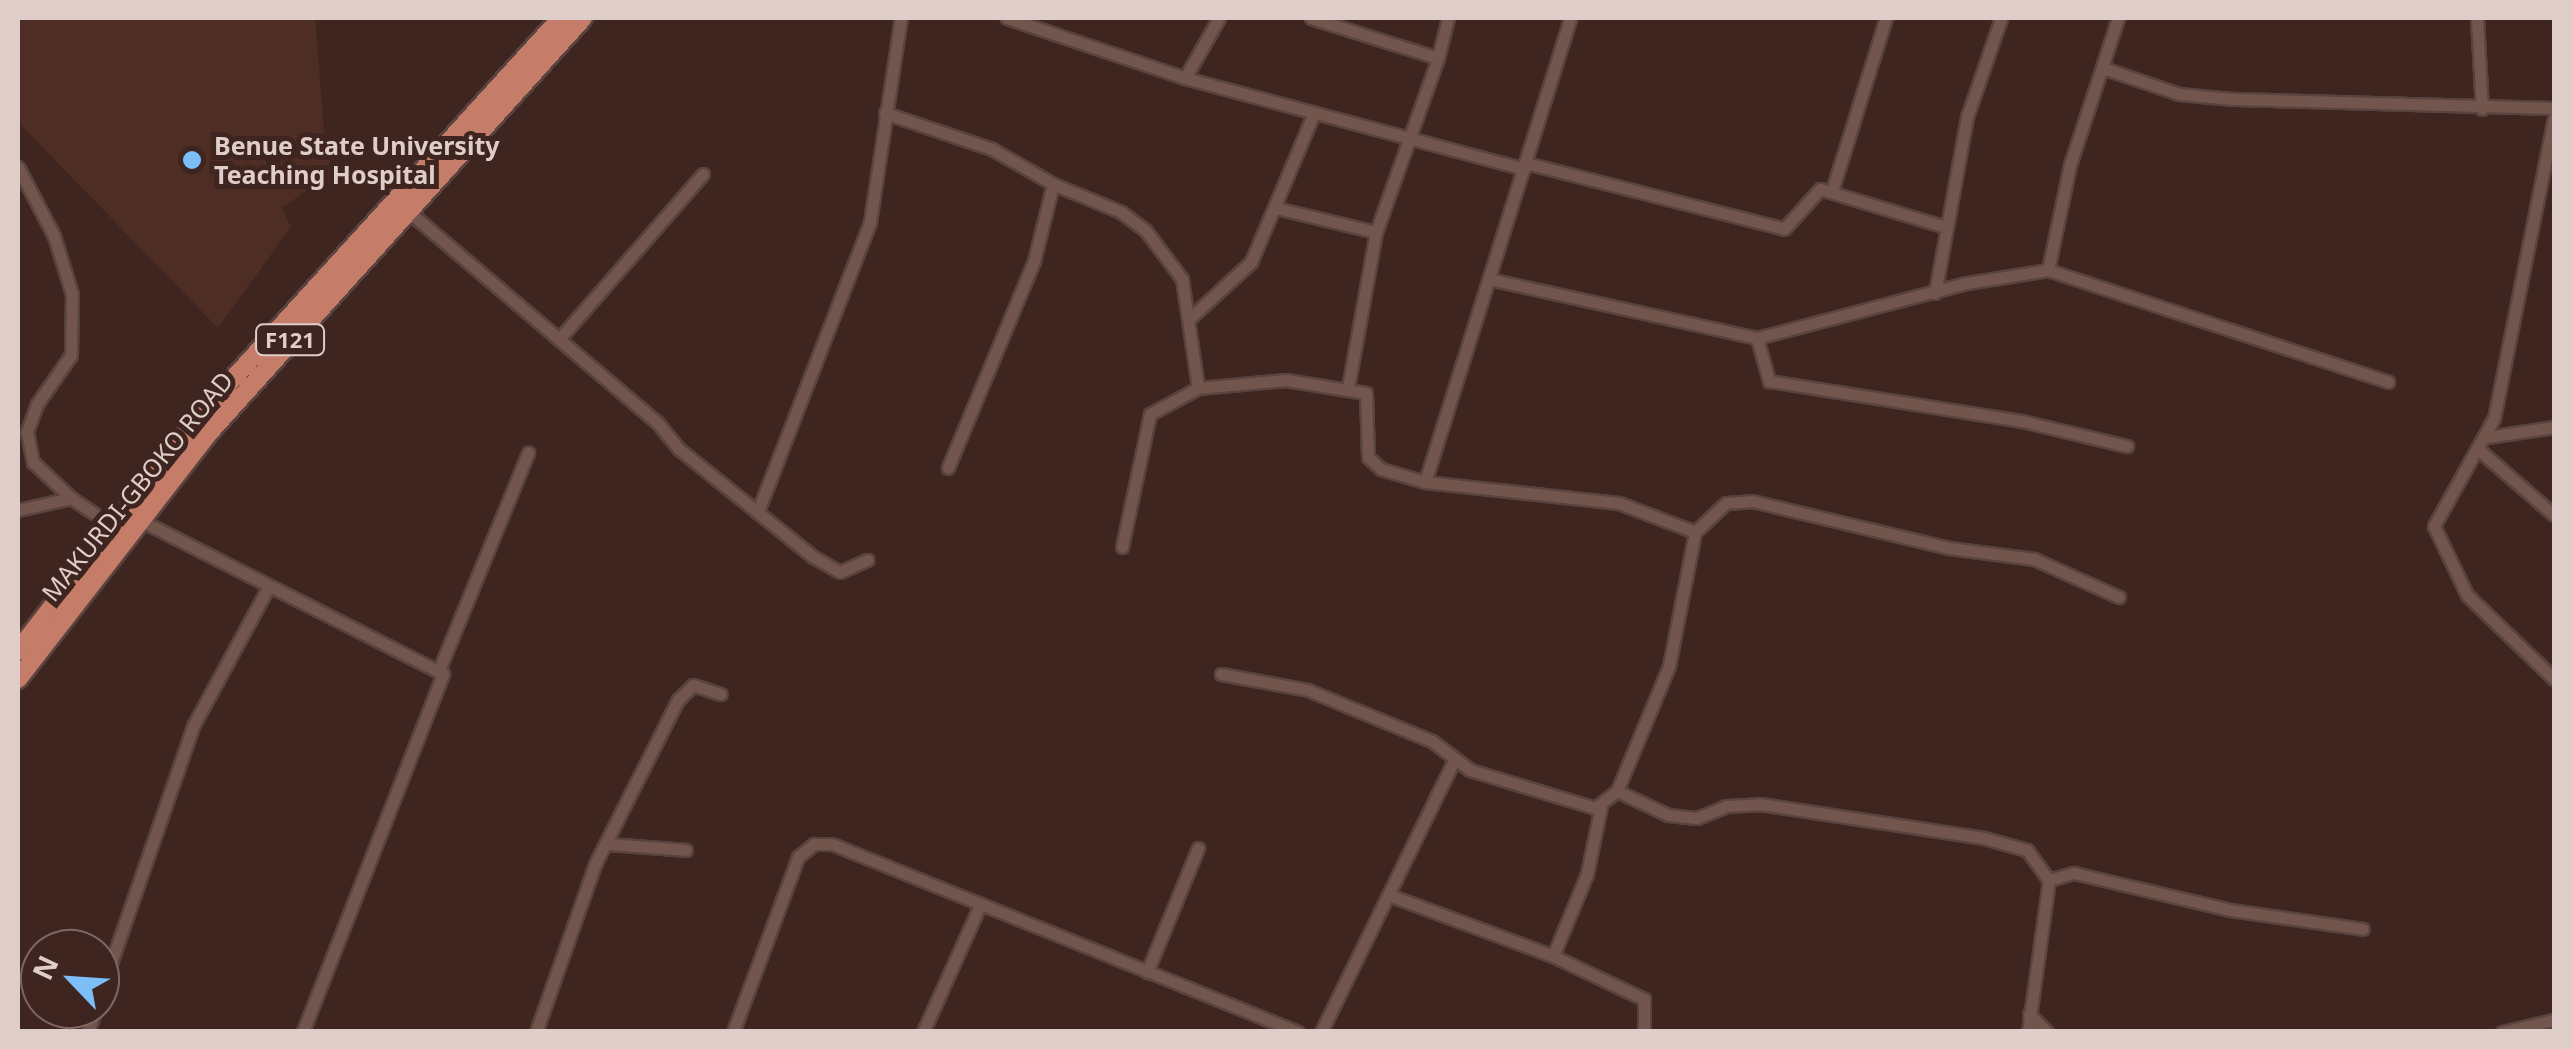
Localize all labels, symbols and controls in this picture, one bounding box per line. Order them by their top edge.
place label: Benue State University Teaching Hospital [214,131,499,190]
marker: Benue State University Teaching Hospital [179,147,205,173]
road number: F121 [255,323,325,357]
street label: MAKURDI-GBOKO ROAD [35,365,239,607]
north arrow [20,929,120,1029]
text: N [23,949,67,986]

